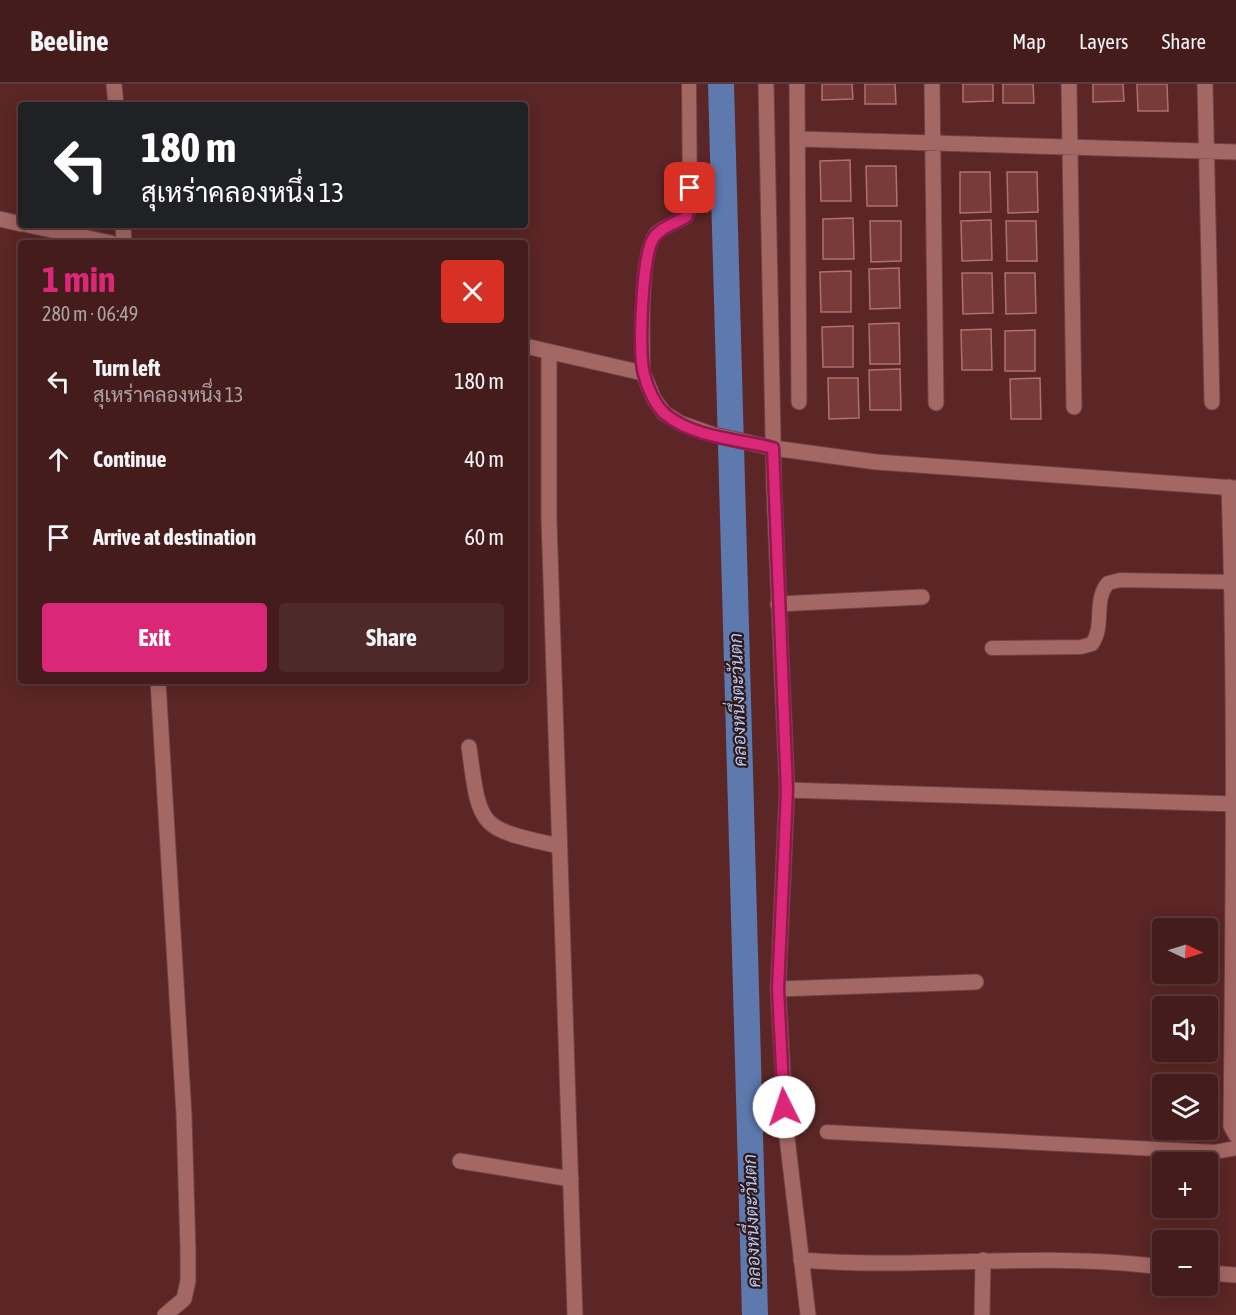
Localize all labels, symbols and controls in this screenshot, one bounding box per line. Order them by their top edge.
text: Beeline [30,25,109,57]
text: Map [1012,29,1046,53]
text: Layers [1079,29,1129,53]
text: Share [1162,29,1206,53]
text: 180 m [141,123,236,171]
icon: left [42,126,120,204]
pin [664,162,715,213]
icon: arrive [673,171,706,204]
text: สุเหร่าคลองหนึ่ง 13 [141,177,344,208]
text: 1 min [42,258,116,300]
button: close [441,260,504,323]
text: 280 m · 06:49 [42,302,138,325]
text: Turn left [93,355,160,381]
icon: left [42,365,75,398]
text: 180 m [454,368,504,394]
text: สุเหร่าคลองหนึ่ง 13 [93,383,243,406]
icon: ahead [42,443,75,476]
text: Continue [93,446,167,472]
text: 40 m [464,446,504,472]
icon: arrive [42,521,75,554]
text: Arrive at destination [93,524,256,550]
text: 60 m [464,524,504,550]
button: Exit [42,603,267,672]
button: Share [279,603,504,672]
water label: คลองหนึ่งตะวันตก [720,633,750,767]
north arrow [1152,918,1218,984]
map controls [1152,918,1218,1296]
button: sound [1152,996,1218,1062]
button: layers [1152,1074,1218,1140]
position arrow [752,1075,816,1139]
button: + [1152,1152,1218,1218]
water label: คลองหนึ่งตะวันตก [734,1154,764,1288]
button: − [1152,1230,1218,1296]

